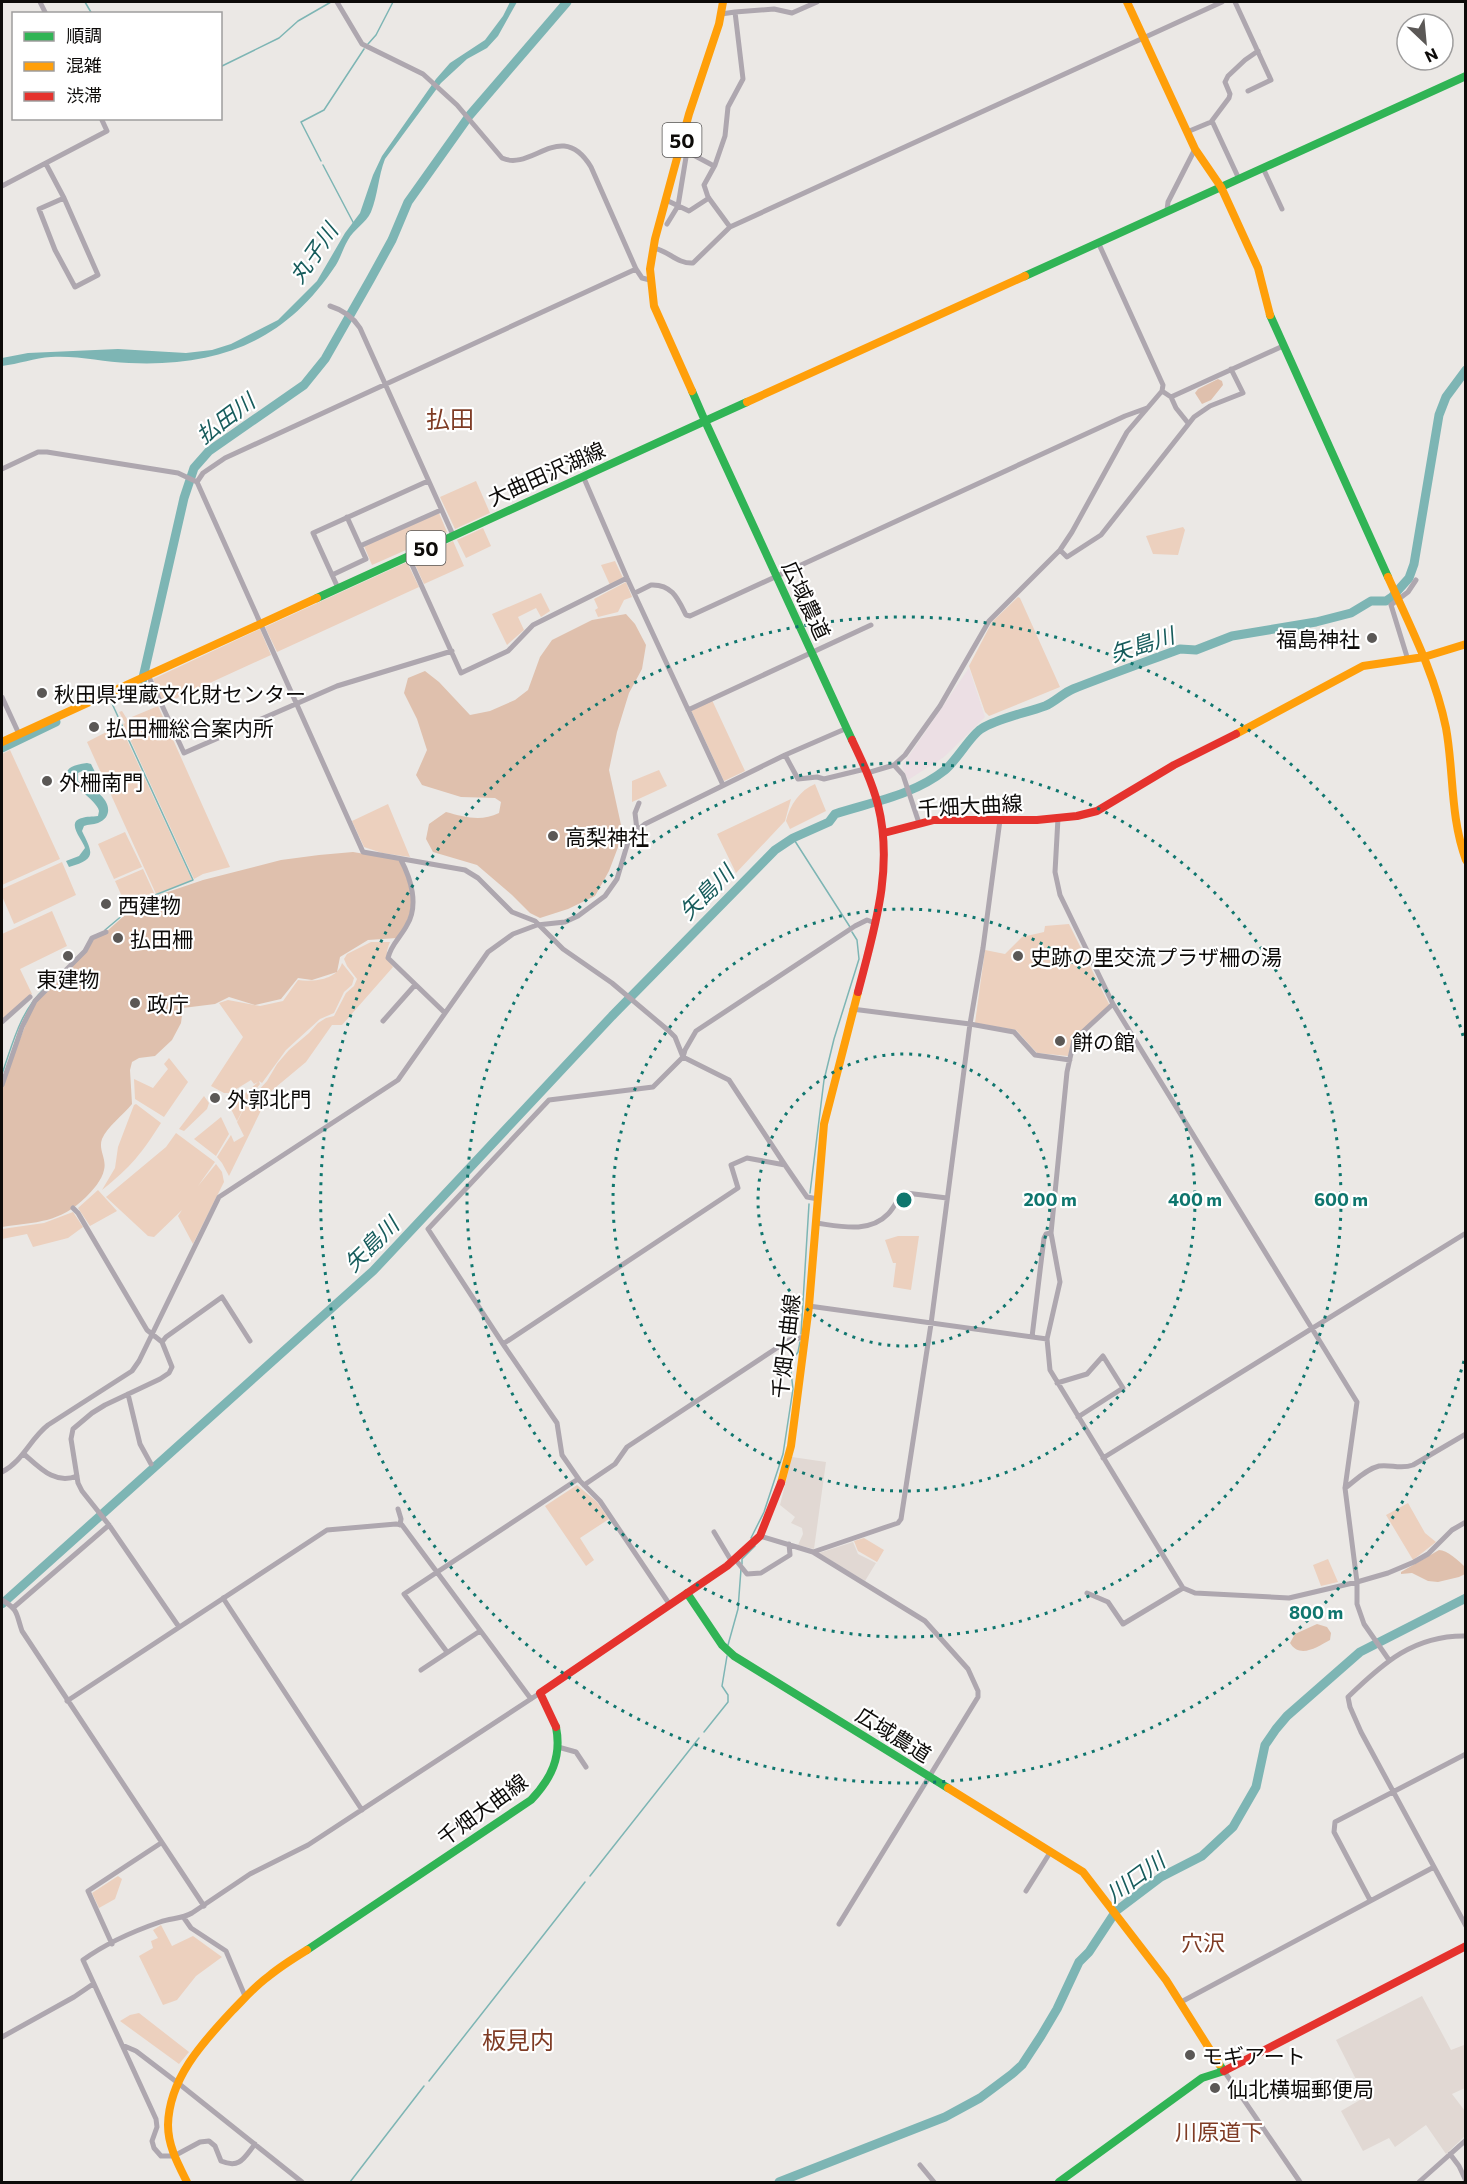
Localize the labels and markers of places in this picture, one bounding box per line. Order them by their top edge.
place label: 福島神社 [1276,626,1360,651]
marker: 福島神社 [1365,631,1379,645]
place label: 秋田県埋蔵文化財センター [54,681,306,706]
marker: 秋田県埋蔵文化財センター [35,686,49,700]
place label: 払田柵総合案内所 [106,715,274,740]
marker: 払田柵総合案内所 [87,720,101,734]
place label: 外柵南門 [59,769,143,794]
marker: 外柵南門 [40,774,54,788]
place label: 高梨神社 [565,824,649,849]
marker: 高梨神社 [546,829,560,843]
place label: 西建物 [118,892,181,917]
marker: 西建物 [99,897,113,911]
place label: 払田柵 [130,926,193,951]
marker: 払田柵 [111,931,125,945]
place label: 史跡の里交流プラザ柵の湯 [1030,944,1282,969]
marker: 東建物 [61,949,75,963]
marker: 史跡の里交流プラザ柵の湯 [1011,949,1025,963]
place label: 東建物 [37,966,100,991]
place label: 政庁 [147,991,189,1016]
marker: 政庁 [128,996,142,1010]
place label: 餅の館 [1072,1029,1135,1054]
marker: 餅の館 [1053,1034,1067,1048]
place label: 外郭北門 [227,1086,311,1111]
marker: 外郭北門 [208,1091,222,1105]
centre of rings [894,1190,914,1210]
place label: モギアート [1202,2043,1306,2068]
marker: モギアート [1183,2048,1197,2062]
place label: 仙北横堀郵便局 [1227,2076,1374,2101]
marker: 仙北横堀郵便局 [1208,2081,1222,2095]

